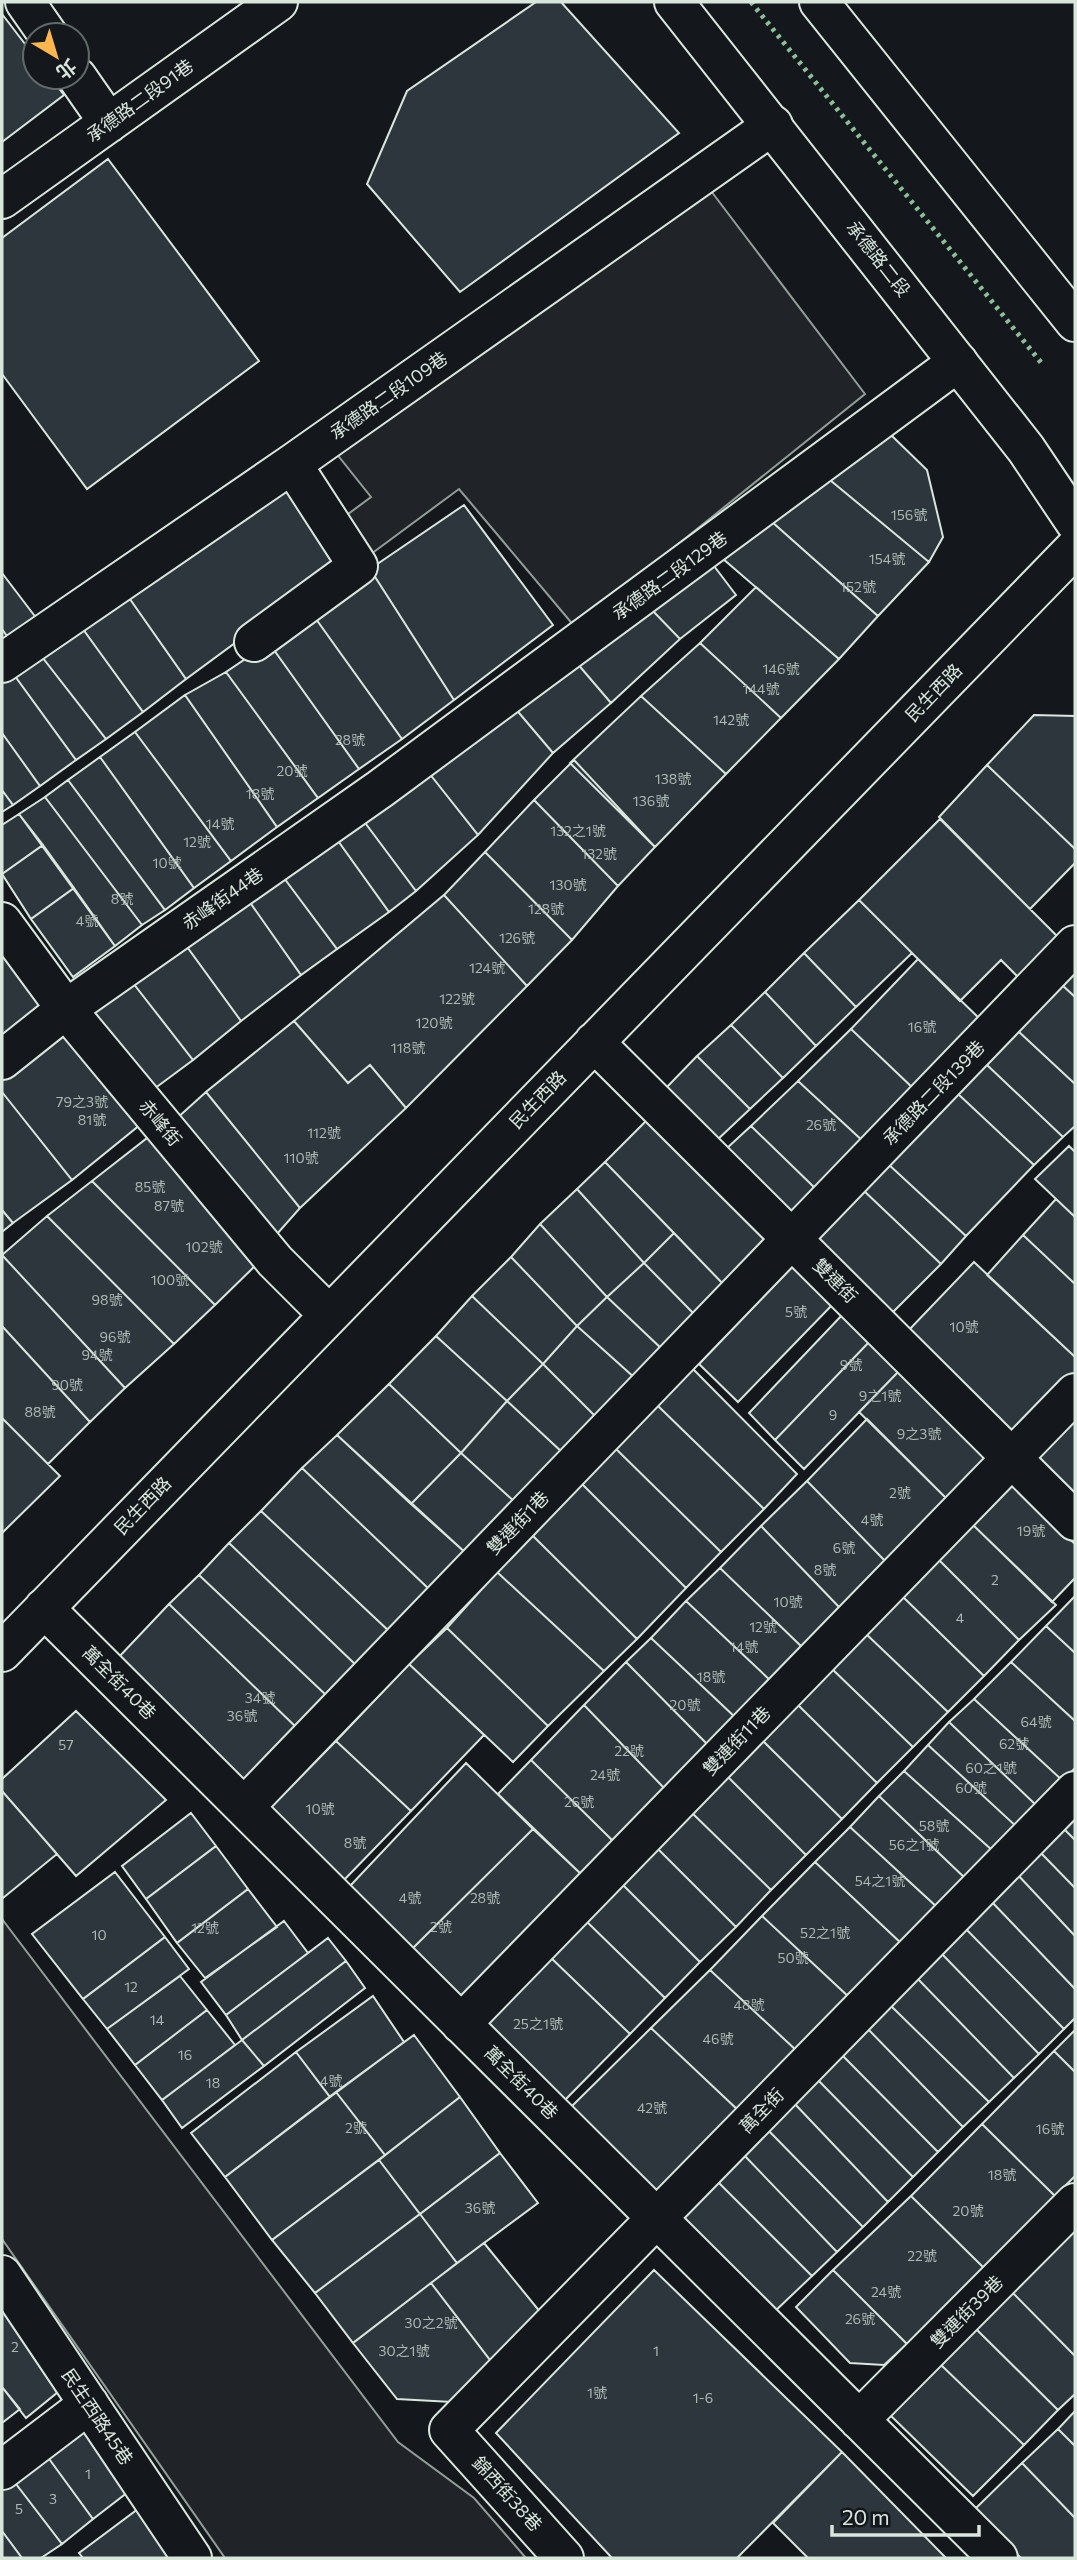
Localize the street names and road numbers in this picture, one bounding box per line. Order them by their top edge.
street label: 承德路二段91巷 [82,54,197,146]
street label: 承德路二段 [842,216,915,301]
street label: 承德路二段109巷 [325,346,451,444]
street label: 承德路二段129巷 [608,526,731,624]
street label: 民生西路 [900,659,966,726]
street label: 赤峰街44巷 [178,862,267,934]
street label: 承德路二段139巷 [878,1035,989,1149]
street label: 民生西路 [504,1066,570,1133]
street label: 赤峰街 [135,1095,187,1150]
street label: 雙連街 [809,1253,863,1307]
street label: 民生西路 [109,1472,175,1539]
street label: 雙連街1巷 [482,1486,553,1559]
street label: 萬全街40巷 [79,1641,161,1723]
street label: 雙連街11巷 [698,1701,775,1779]
street label: 萬全街40巷 [481,2041,563,2123]
street label: 萬全街 [735,2083,788,2137]
street label: 雙連街39巷 [926,2271,1007,2352]
street label: 民生西路45巷 [58,2364,138,2469]
street label: 錦西街38巷 [468,2451,547,2535]

